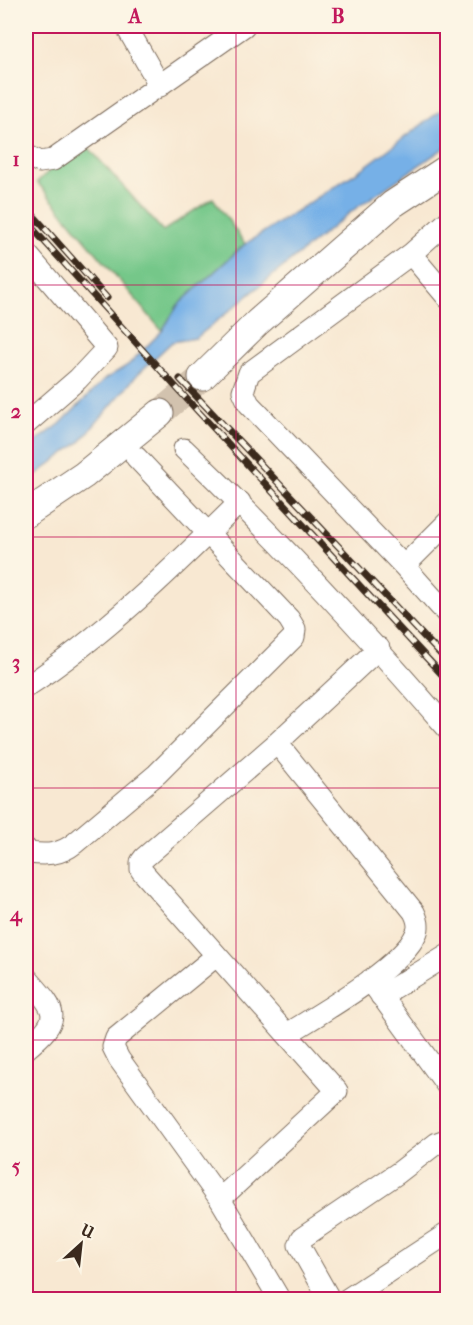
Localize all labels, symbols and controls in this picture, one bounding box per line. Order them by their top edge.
text: A [127,5,143,28]
text: B [331,5,345,28]
text: 1 [12,148,20,171]
text: 2 [11,400,21,423]
text: 3 [12,651,20,674]
text: 4 [9,903,23,927]
text: 5 [12,1155,21,1178]
north arrow [51,1214,111,1274]
text: U [77,1219,98,1243]

